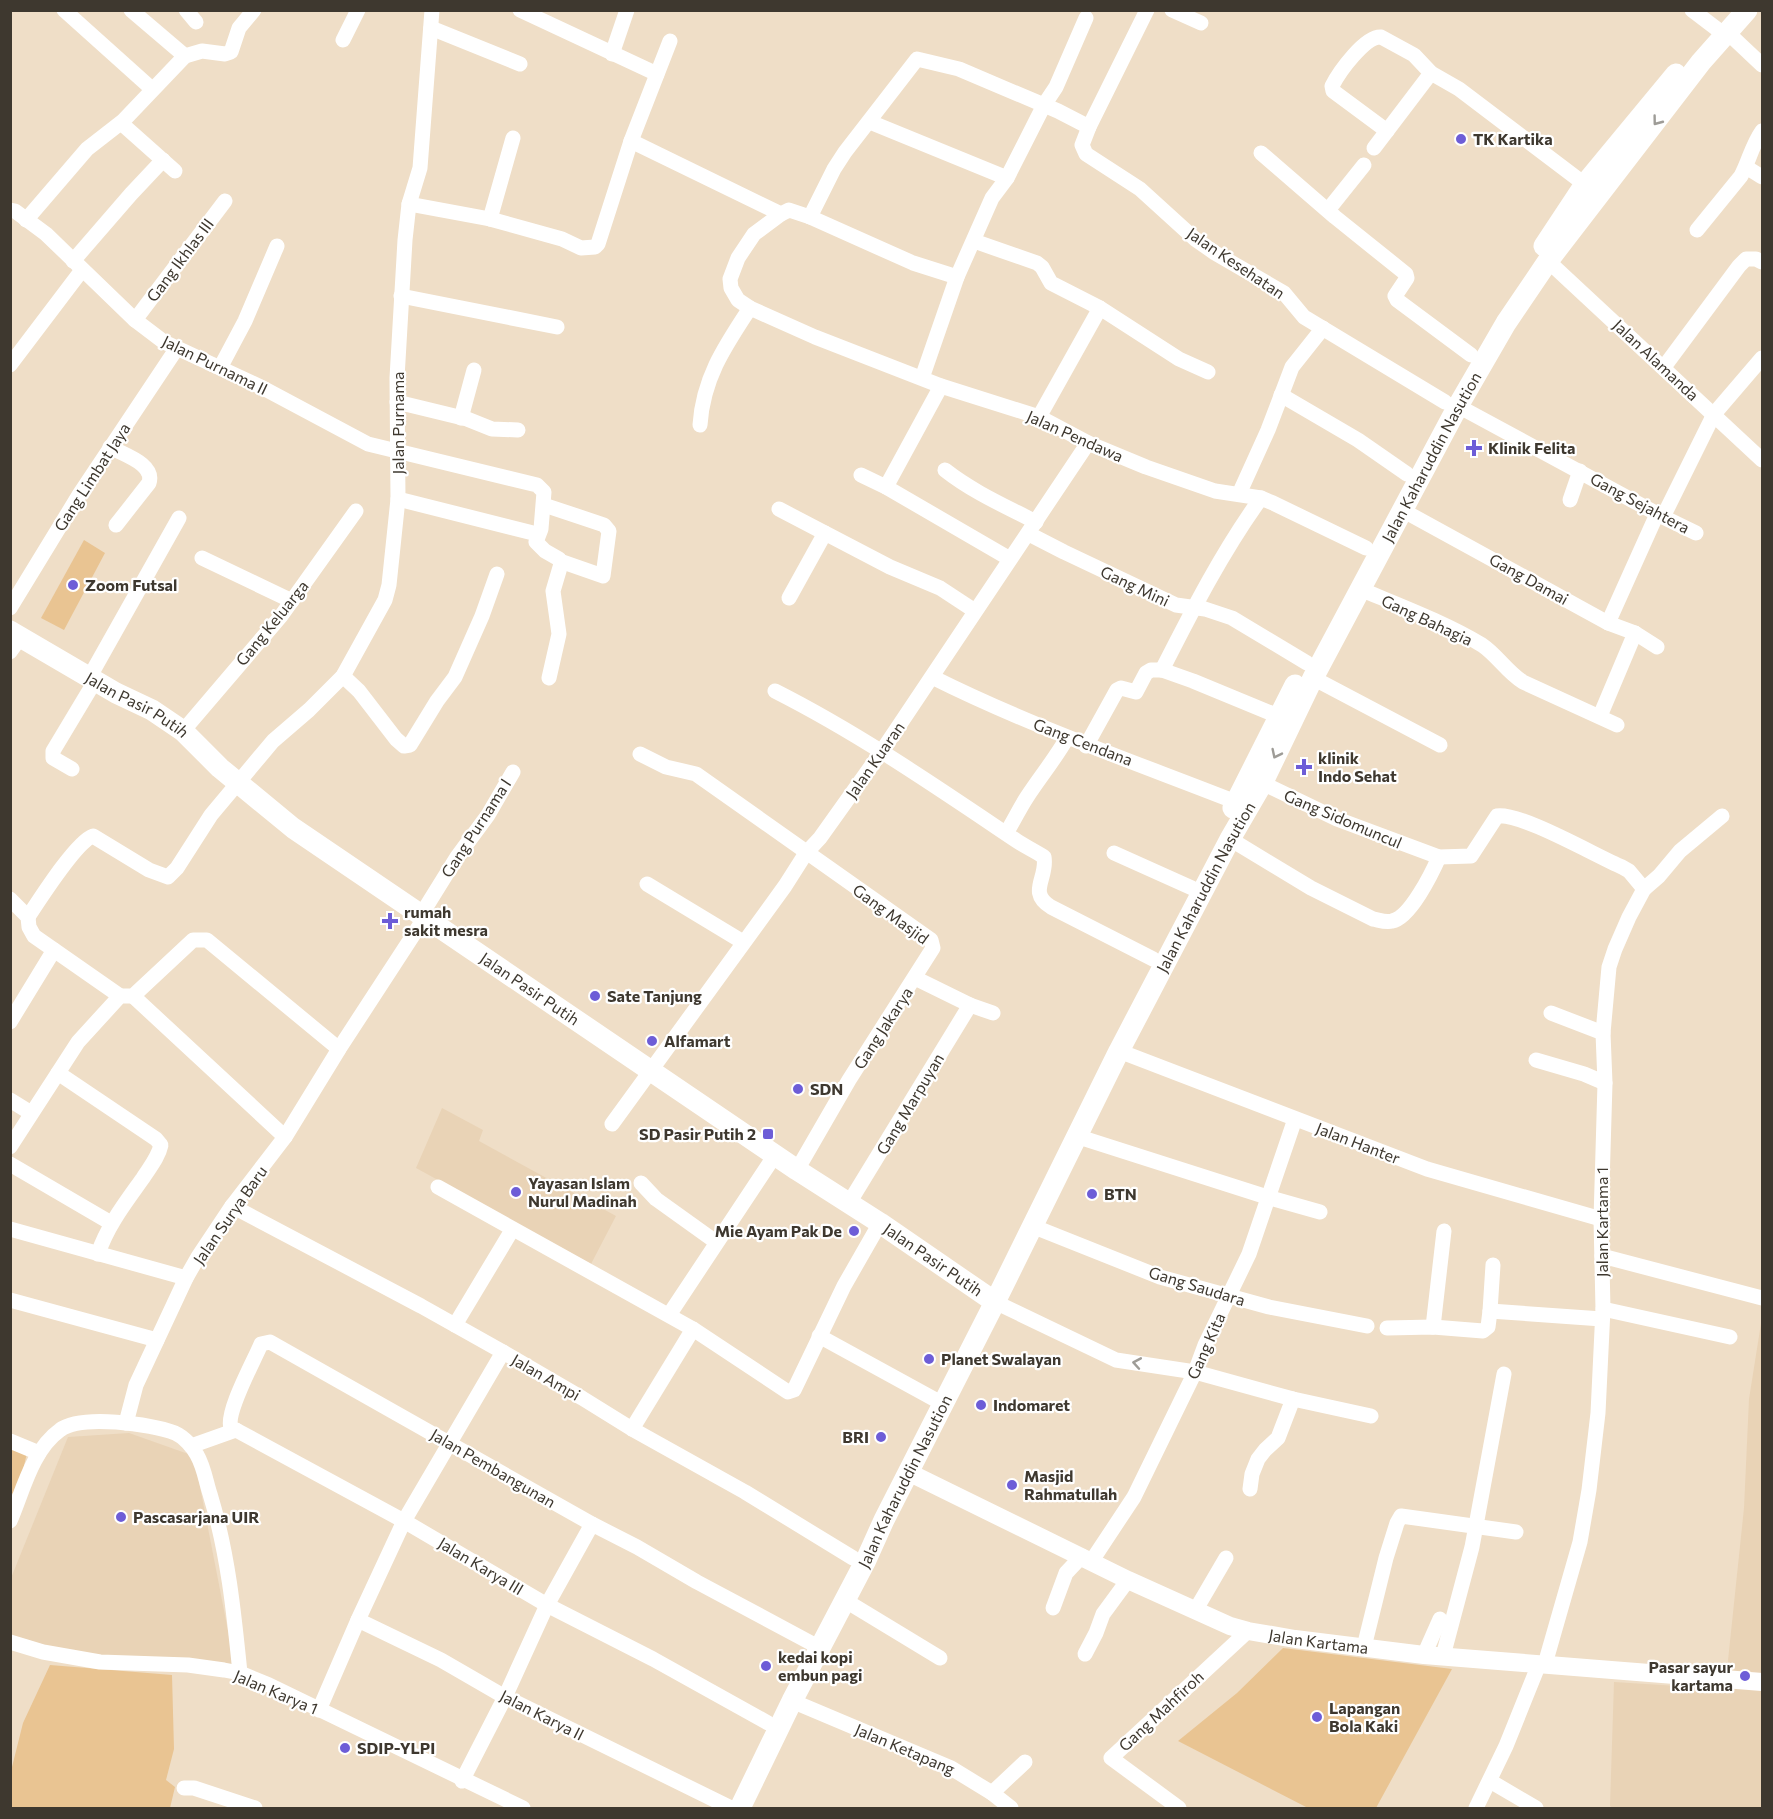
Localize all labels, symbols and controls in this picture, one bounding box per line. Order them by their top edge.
one-way arrow [1653,114,1664,125]
place label: TK Kartika [1473,129,1553,148]
marker: TK Kartika [1454,132,1468,146]
street label: Gang Ikhlas III [142,214,217,305]
street label: Jalan Kesehatan [1184,223,1289,302]
street label: Jalan Alamanda [1610,315,1703,404]
street label: Jalan Purnama II [159,331,271,398]
street label: Jalan Kaharuddin Nasution [1377,368,1485,545]
street label: Jalan Purnama [388,372,407,474]
street label: Jalan Pendawa [1024,406,1126,465]
street label: Gang Limbat Jaya [50,419,134,534]
place label: Klinik Felita [1488,438,1575,457]
marker: Klinik Felita [1465,439,1483,457]
street label: Gang Sejahtera [1587,468,1693,537]
street label: Gang Damai [1486,549,1572,608]
street label: Gang Mini [1098,561,1173,610]
place label: Zoom Futsal [85,575,177,594]
street label: Gang Keluarga [231,576,312,669]
marker: Zoom Futsal [66,578,80,592]
street label: Gang Bahagia [1379,590,1476,649]
street label: Jalan Pasir Putih [82,667,194,741]
street label: Gang Cendana [1031,714,1135,769]
street label: Jalan Kuaran [841,718,908,802]
one-way arrow [1272,748,1284,759]
place label: klinik Indo Sehat [1318,748,1397,785]
marker: klinik Indo Sehat [1295,758,1313,776]
street label: Gang Purnama I [437,775,515,881]
street label: Gang Sidomuncul [1281,785,1405,852]
street label: Jalan Kaharuddin Nasution [1152,798,1259,975]
street label: Gang Masjid [850,880,933,948]
place label: rumah sakit mesra [404,902,488,939]
marker: rumah sakit mesra [381,912,399,930]
street label: Jalan Pasir Putih [477,948,583,1029]
street label: Gang Jakarya [849,983,916,1072]
place label: Sate Tanjung [607,986,702,1005]
marker: Sate Tanjung [588,989,602,1003]
place label: Alfamart [664,1031,731,1050]
marker: Alfamart [645,1034,659,1048]
street label: Gang Marpuyan [872,1050,947,1158]
place label: SDN [810,1079,843,1098]
marker: SDN [791,1082,805,1096]
street label: Jalan Hanter [1313,1118,1403,1167]
place label: SD Pasir Putih 2 [639,1124,756,1143]
marker: SD Pasir Putih 2 [761,1127,775,1141]
street label: Jalan Surya Baru [189,1162,271,1268]
street label: Jalan Kartama 1 [1592,1167,1611,1277]
place label: Yayasan Islam Nurul Madinah [528,1173,637,1210]
place label: BTN [1104,1184,1137,1203]
marker: Yayasan Islam Nurul Madinah [509,1185,523,1199]
marker: BTN [1085,1187,1099,1201]
street label: Jalan Pasir Putih [880,1219,987,1300]
place label: Mie Ayam Pak De [715,1221,842,1240]
marker: Mie Ayam Pak De [847,1224,861,1238]
street label: Gang Saudara [1147,1262,1248,1309]
street label: Gang Kita [1182,1310,1229,1382]
street label: Jalan Ampi [508,1349,584,1404]
place label: Planet Swalayan [941,1349,1061,1368]
marker: Planet Swalayan [922,1352,936,1366]
one-way arrow [1132,1357,1142,1370]
street label: Jalan Kaharuddin Nasution [854,1391,955,1571]
place label: Indomaret [993,1395,1070,1414]
marker: Indomaret [974,1398,988,1412]
street label: Jalan Pembangunan [427,1424,559,1511]
place label: BRI [842,1427,869,1446]
marker: BRI [874,1430,888,1444]
place label: Masjid Rahmatullah [1024,1466,1117,1503]
marker: Masjid Rahmatullah [1005,1478,1019,1492]
place label: Pascasarjana UIR [133,1507,259,1526]
marker: Pascasarjana UIR [114,1510,128,1524]
street label: Jalan Karya III [435,1533,527,1598]
street label: Jalan Kartama [1267,1625,1370,1657]
place label: kedai kopi embun pagi [778,1647,862,1684]
place label: Pasar sayur kartama [1648,1657,1733,1694]
marker: kedai kopi embun pagi [759,1659,773,1673]
street label: Jalan Karya 1 [231,1665,321,1718]
street label: Gang Mahfiroh [1114,1667,1207,1755]
marker: Pasar sayur kartama [1738,1669,1752,1683]
street label: Jalan Karya II [497,1685,587,1744]
place label: Lapangan Bola Kaki [1329,1698,1400,1735]
marker: Lapangan Bola Kaki [1310,1710,1324,1724]
street label: Jalan Ketapang [852,1719,958,1778]
place label: SDIP-YLPI [357,1738,435,1757]
marker: SDIP-YLPI [338,1741,352,1755]

